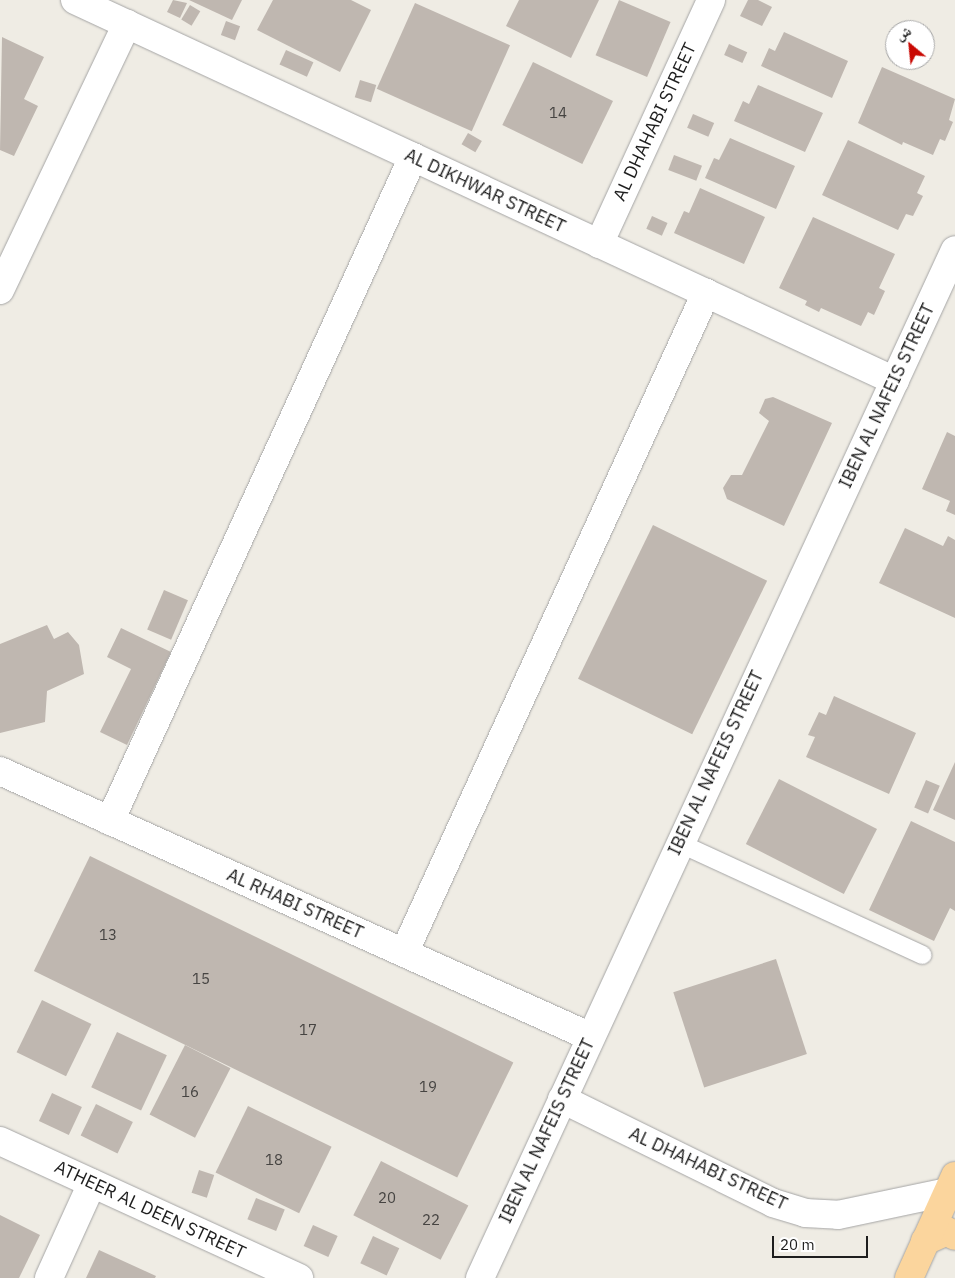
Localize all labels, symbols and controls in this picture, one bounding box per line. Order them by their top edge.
north arrow [885,20,935,70]
text: ش [893,21,914,44]
street label: AL DHAHABI STREET [609,40,701,204]
house number: 14 [549,104,567,122]
street label: AL DIKHWAR STREET [401,144,569,238]
street label: IBEN AL NAFEIS STREET [835,300,939,492]
street label: IBEN AL NAFEIS STREET [664,667,768,859]
street label: AL RHABI STREET [223,864,367,944]
house number: 13 [99,926,117,944]
house number: 15 [192,970,210,988]
house number: 17 [299,1021,317,1039]
street label: IBEN AL NAFEIS STREET [495,1035,599,1227]
house number: 19 [419,1078,437,1096]
house number: 16 [181,1083,199,1101]
street label: AL DHAHABI STREET [626,1123,790,1215]
house number: 18 [265,1151,283,1169]
street label: ATHEER AL DEEN STREET [51,1156,249,1264]
house number: 20 [378,1189,396,1207]
house number: 22 [422,1211,440,1229]
scale bar [775,1226,871,1258]
text: 20 m [780,1235,815,1254]

